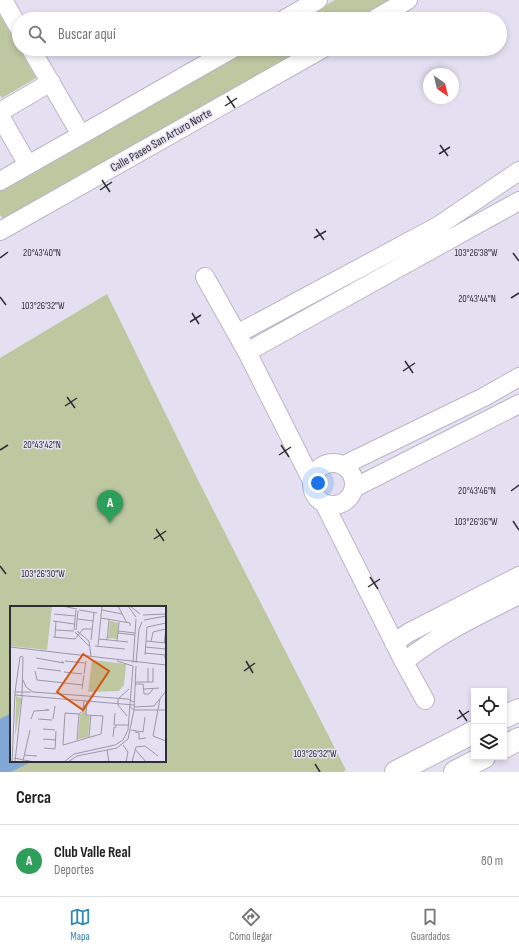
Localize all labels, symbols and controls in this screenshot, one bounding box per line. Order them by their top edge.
search box [12,12,507,56]
icon: search [26,23,48,45]
text: Buscar aquí [58,25,116,44]
north arrow [423,68,459,104]
street label: Calle Paseo San Arturo Norte [108,105,215,176]
text: 20°43'40"N [23,247,61,259]
text: 103°26'38"W [454,247,498,259]
text: 20°43'44"N [458,293,496,305]
text: 103°26'32"W [22,300,65,312]
text: 20°43'42"N [23,439,61,451]
your location [308,473,328,493]
text: 20°43'46"N [458,485,496,497]
pin: A [97,490,123,523]
text: 103°26'36"W [454,516,498,528]
text: 103°26'30"W [21,568,65,580]
inset map [10,606,166,762]
map controls [471,688,507,760]
button: locate [471,688,507,724]
button: layers [471,724,507,760]
text: 103°26'32"W [294,748,337,760]
text: Cerca [16,788,51,808]
text: Club Valle Real [54,843,131,862]
text: A [26,853,32,869]
text: 80 m [481,853,503,869]
text: Deportes [54,862,94,878]
tab: Mapa [69,906,91,943]
tab: Cómo llegar [229,906,273,943]
tab: Guardados [411,906,450,943]

